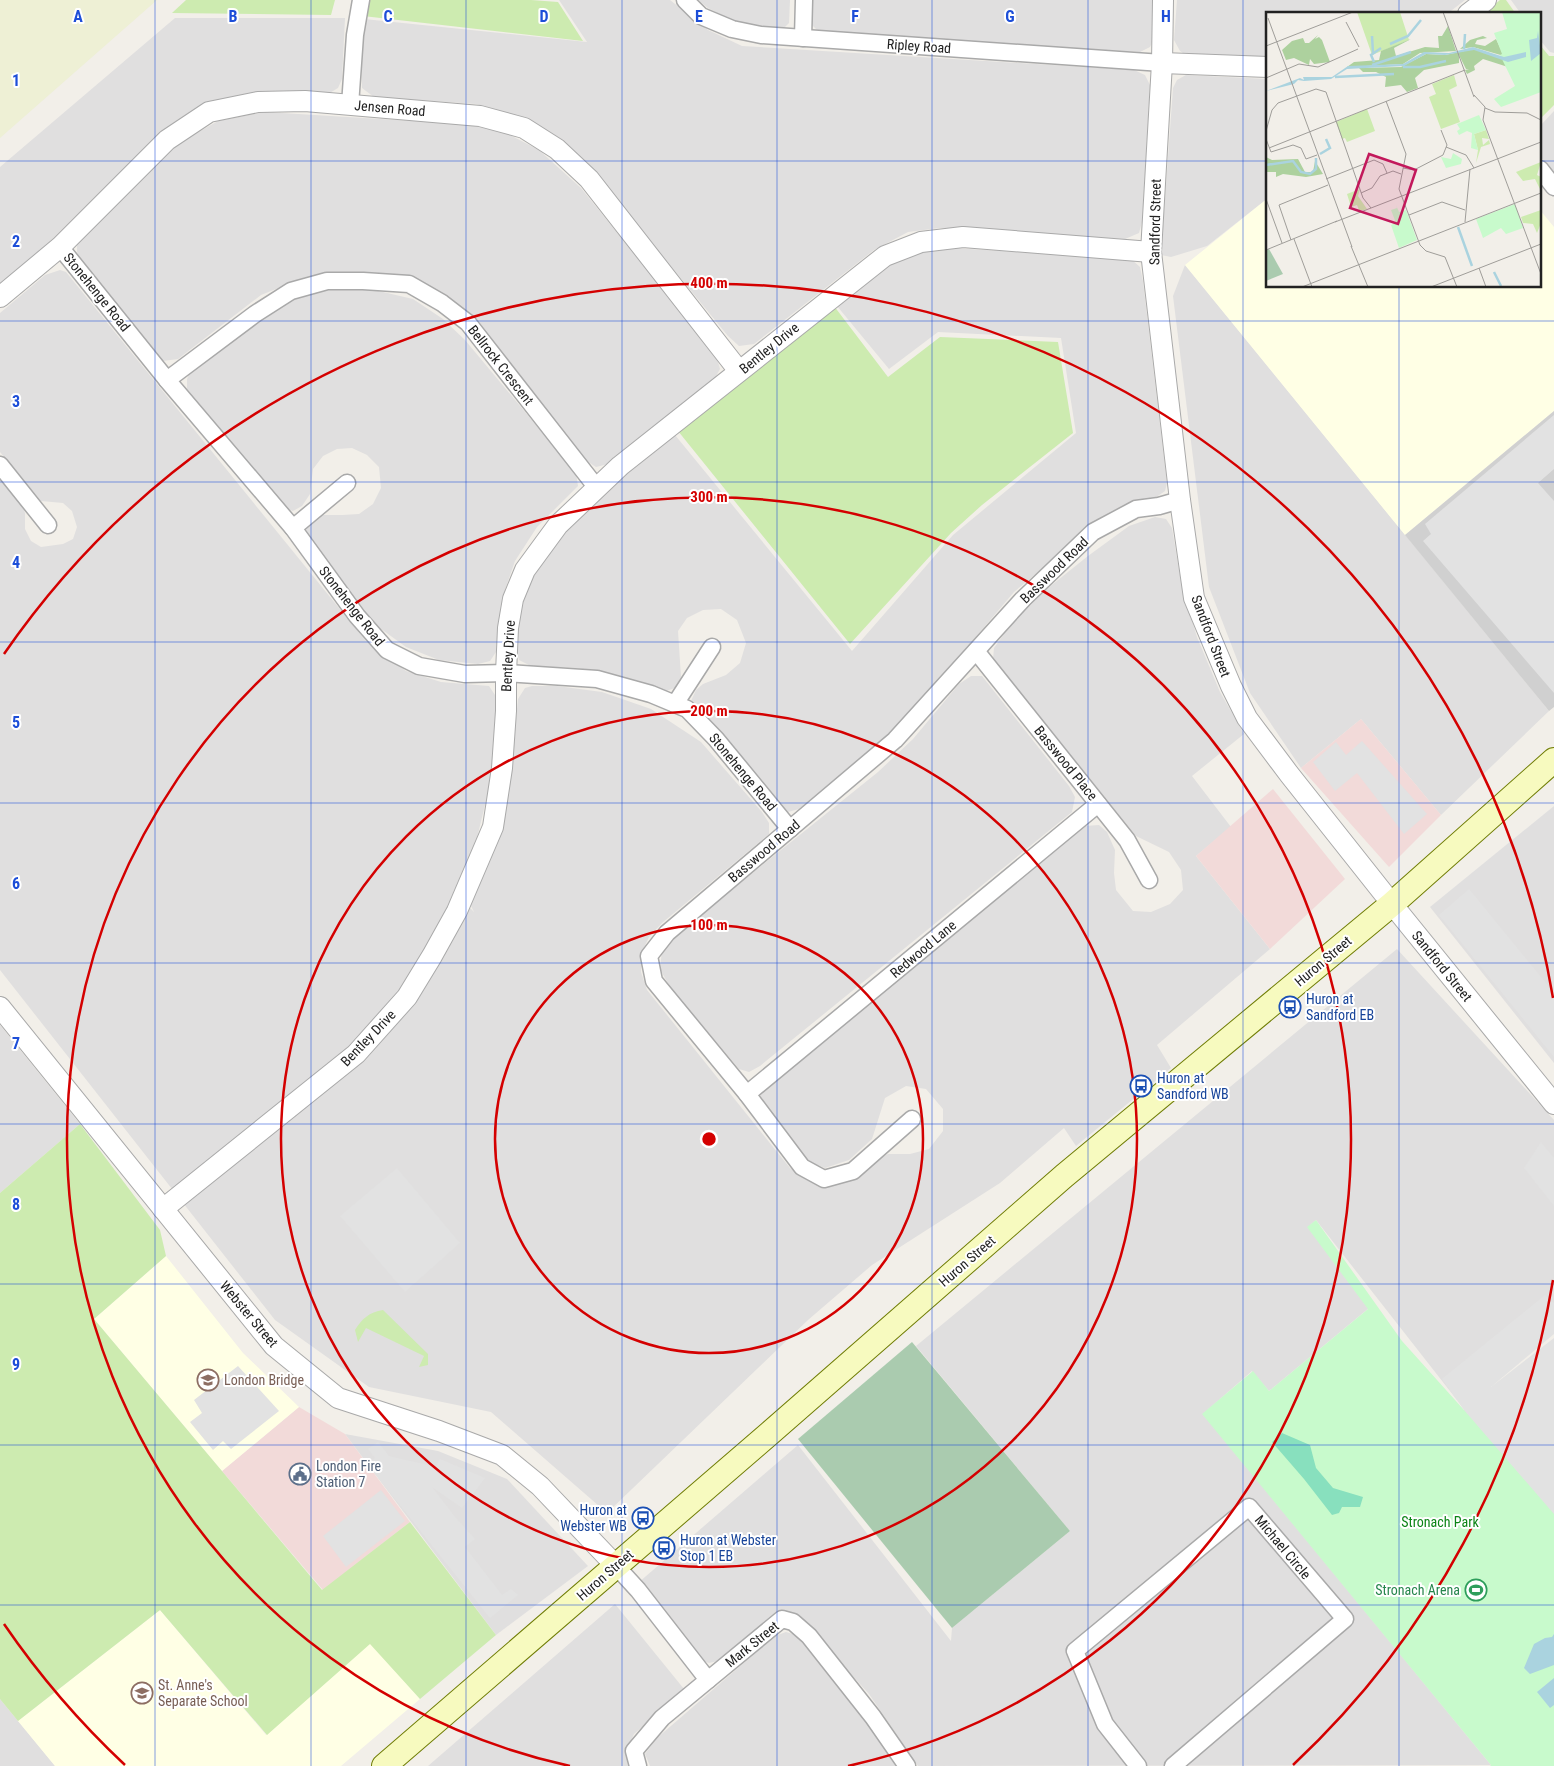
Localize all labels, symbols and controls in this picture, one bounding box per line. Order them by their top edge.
text: A [73,7,83,26]
text: B [229,7,238,26]
text: C [383,7,393,26]
text: D [539,7,549,26]
text: E [695,7,703,26]
text: F [851,7,859,26]
text: G [1005,7,1015,26]
text: H [1161,7,1171,26]
inset map [1266,12,1542,288]
street label: Ripley Road [886,36,952,56]
text: 1 [12,71,20,90]
street label: Jensen Road [354,97,426,119]
street label: Sandford Street [1146,179,1164,265]
text: 2 [12,232,20,251]
street label: Stonehenge Road [60,249,134,335]
text: 400 m [690,274,728,292]
street label: Bentley Drive [736,319,802,377]
street label: Bellrock Crescent [465,322,537,408]
text: 3 [12,392,20,411]
text: 300 m [690,488,728,506]
street label: Basswood Road [1017,533,1091,607]
text: 4 [12,553,20,572]
street label: Stonehenge Road [316,563,388,649]
street label: Sandford Street [1188,593,1234,679]
street label: Bentley Drive [498,619,518,692]
text: 200 m [690,702,728,720]
text: 5 [12,713,20,732]
street label: Basswood Place [1031,723,1101,804]
street label: Stonehenge Road [706,730,780,814]
street label: Basswood Road [725,816,803,886]
text: 6 [12,874,20,893]
text: 100 m [690,916,728,934]
street label: Redwood Lane [887,917,959,981]
street label: Sandford Street [1409,927,1475,1005]
street label: Huron Street [1291,933,1355,989]
place label: Huron at Sandford EB [1306,991,1374,1023]
bus stop icon: Huron at Sandford EB [1278,995,1302,1019]
street label: Bentley Drive [337,1006,399,1069]
text: 7 [12,1034,20,1053]
place label: Huron at Sandford WB [1157,1070,1229,1102]
bus stop icon: Huron at Sandford WB [1129,1074,1153,1098]
centre of rings [700,1130,718,1148]
text: 8 [12,1195,20,1214]
street label: Huron Street [936,1232,998,1290]
street label: Webster Street [217,1278,281,1350]
text: 9 [12,1355,20,1374]
school or university icon: London Bridge [196,1368,220,1392]
place label: London Bridge [224,1372,304,1388]
place label: London Fire Station 7 [316,1458,382,1490]
public building icon: London Fire Station 7 [288,1462,312,1486]
place label: Huron at Webster WB [560,1502,627,1534]
bus stop icon: Huron at Webster WB [631,1506,655,1530]
street label: Michael Circle [1252,1512,1315,1582]
park label: Stronach Park [1401,1514,1479,1530]
place label: Huron at Webster Stop 1 EB [680,1532,776,1564]
bus stop icon: Huron at Webster Stop 1 EB [652,1536,676,1560]
street label: Huron Street [574,1546,636,1604]
sports icon: Stronach Arena [1464,1578,1488,1602]
place label: Stronach Arena [1375,1582,1460,1598]
street label: Mark Street [722,1618,782,1670]
place label: St. Anne's Separate School [158,1677,248,1709]
school or university icon: St. Anne's Separate School [130,1681,154,1705]

